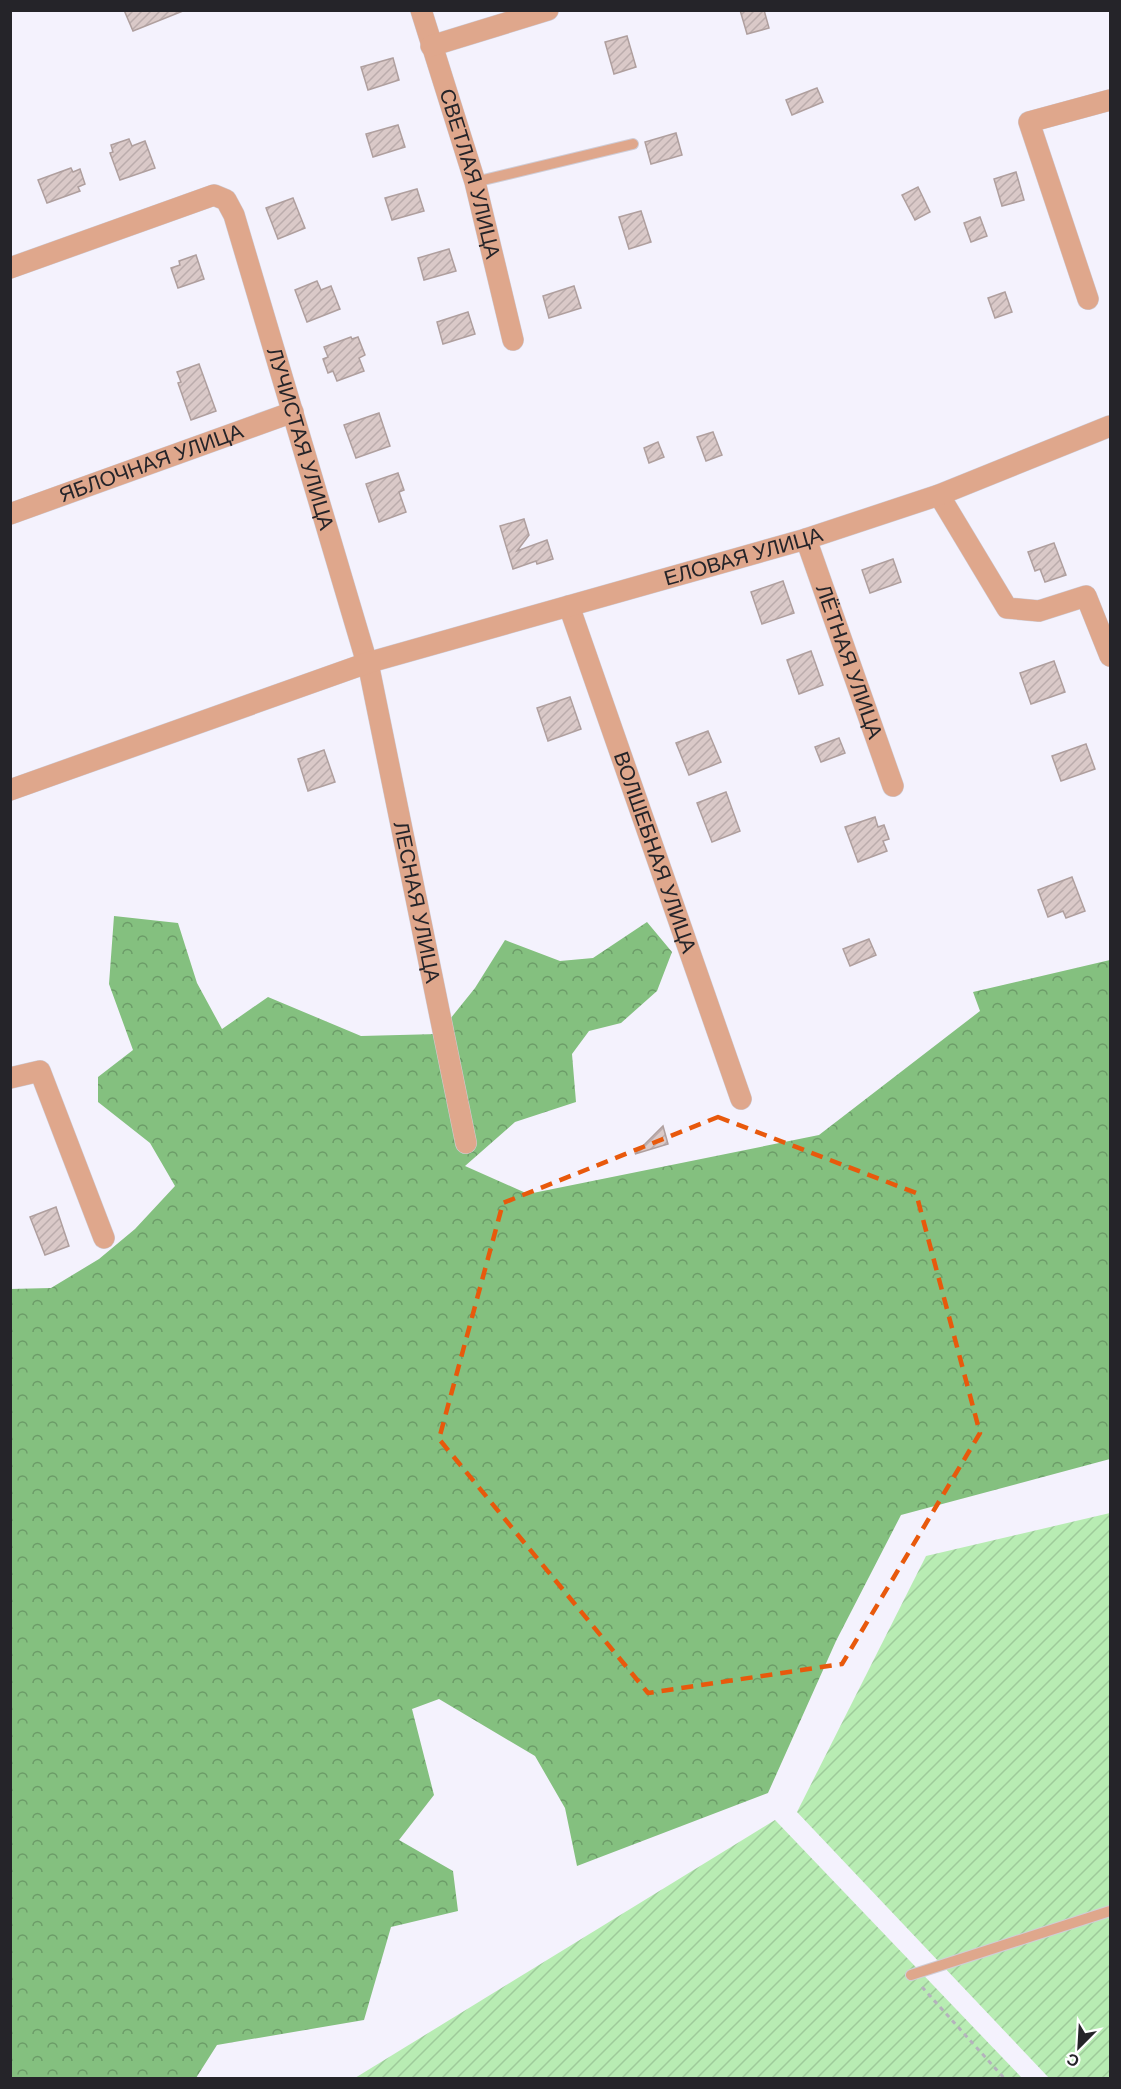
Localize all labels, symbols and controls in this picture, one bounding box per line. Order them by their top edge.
street label: СВЕТЛАЯ УЛИЦА [435,86,505,261]
street label: ЛУЧИСТАЯ УЛИЦА [263,345,339,532]
street label: ЯБЛОЧНАЯ УЛИЦА [56,419,246,506]
street label: ЕЛОВАЯ УЛИЦА [661,522,825,590]
street label: ЛЁТНАЯ УЛИЦА [812,581,887,742]
street label: ВОЛШЕБНАЯ УЛИЦА [610,749,701,956]
street label: ЛЕСНАЯ УЛИЦА [390,819,445,985]
north arrow [1049,2017,1109,2077]
text: С [1064,2050,1082,2070]

